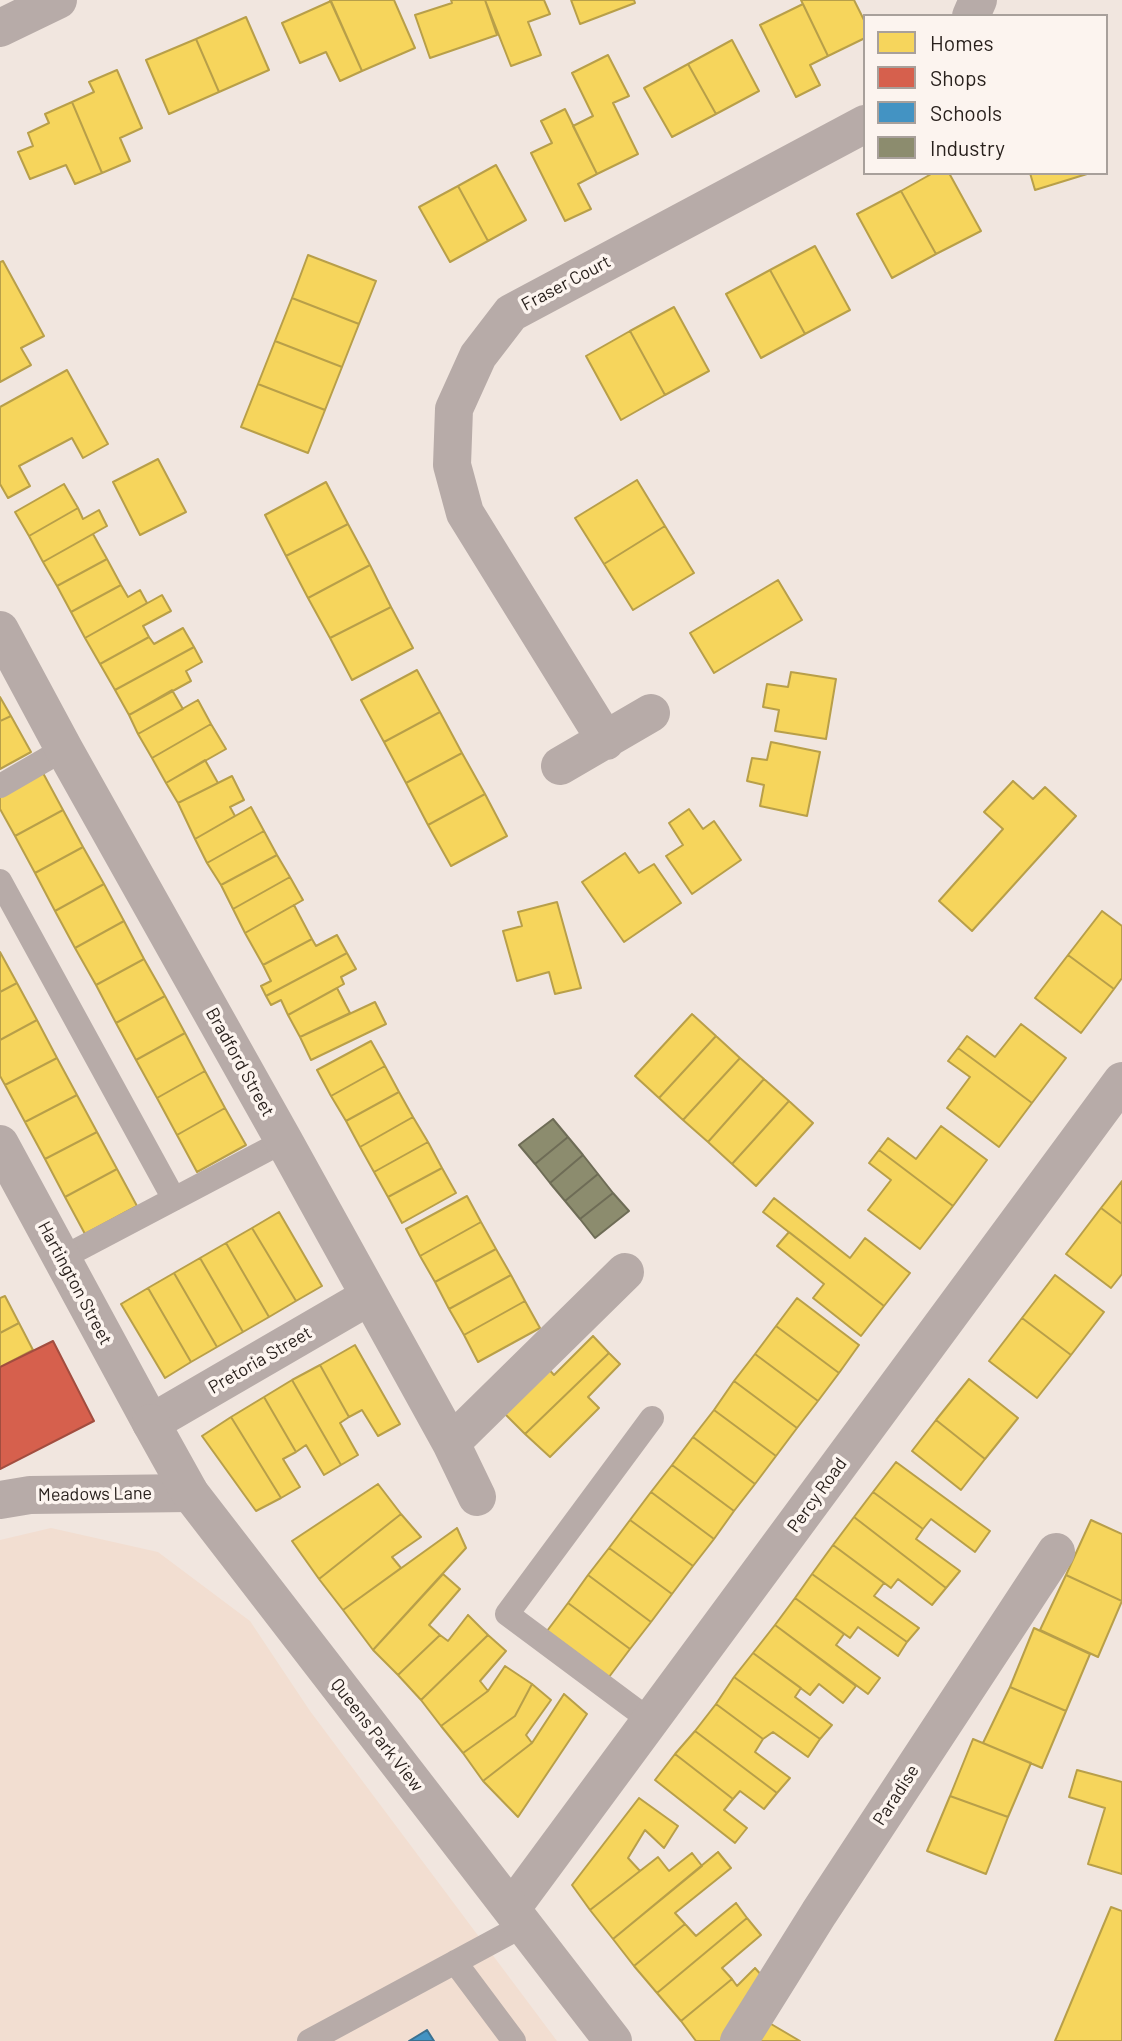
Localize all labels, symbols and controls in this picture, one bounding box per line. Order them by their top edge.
legend [863,14,1108,175]
text: Homes [930,30,994,55]
text: Shops [930,65,987,90]
text: Schools [930,100,1002,125]
text: Industry [930,135,1005,160]
street label: Fraser Court [518,250,614,316]
street label: Bradford Street [201,1004,279,1120]
street label: Hartington Street [33,1218,117,1348]
street label: Pretoria Street [204,1322,316,1398]
street label: Percy Road [783,1453,851,1537]
street label: Meadows Lane [38,1482,152,1506]
street label: Queens Park View [326,1674,428,1796]
street label: Paradise [868,1761,924,1829]

